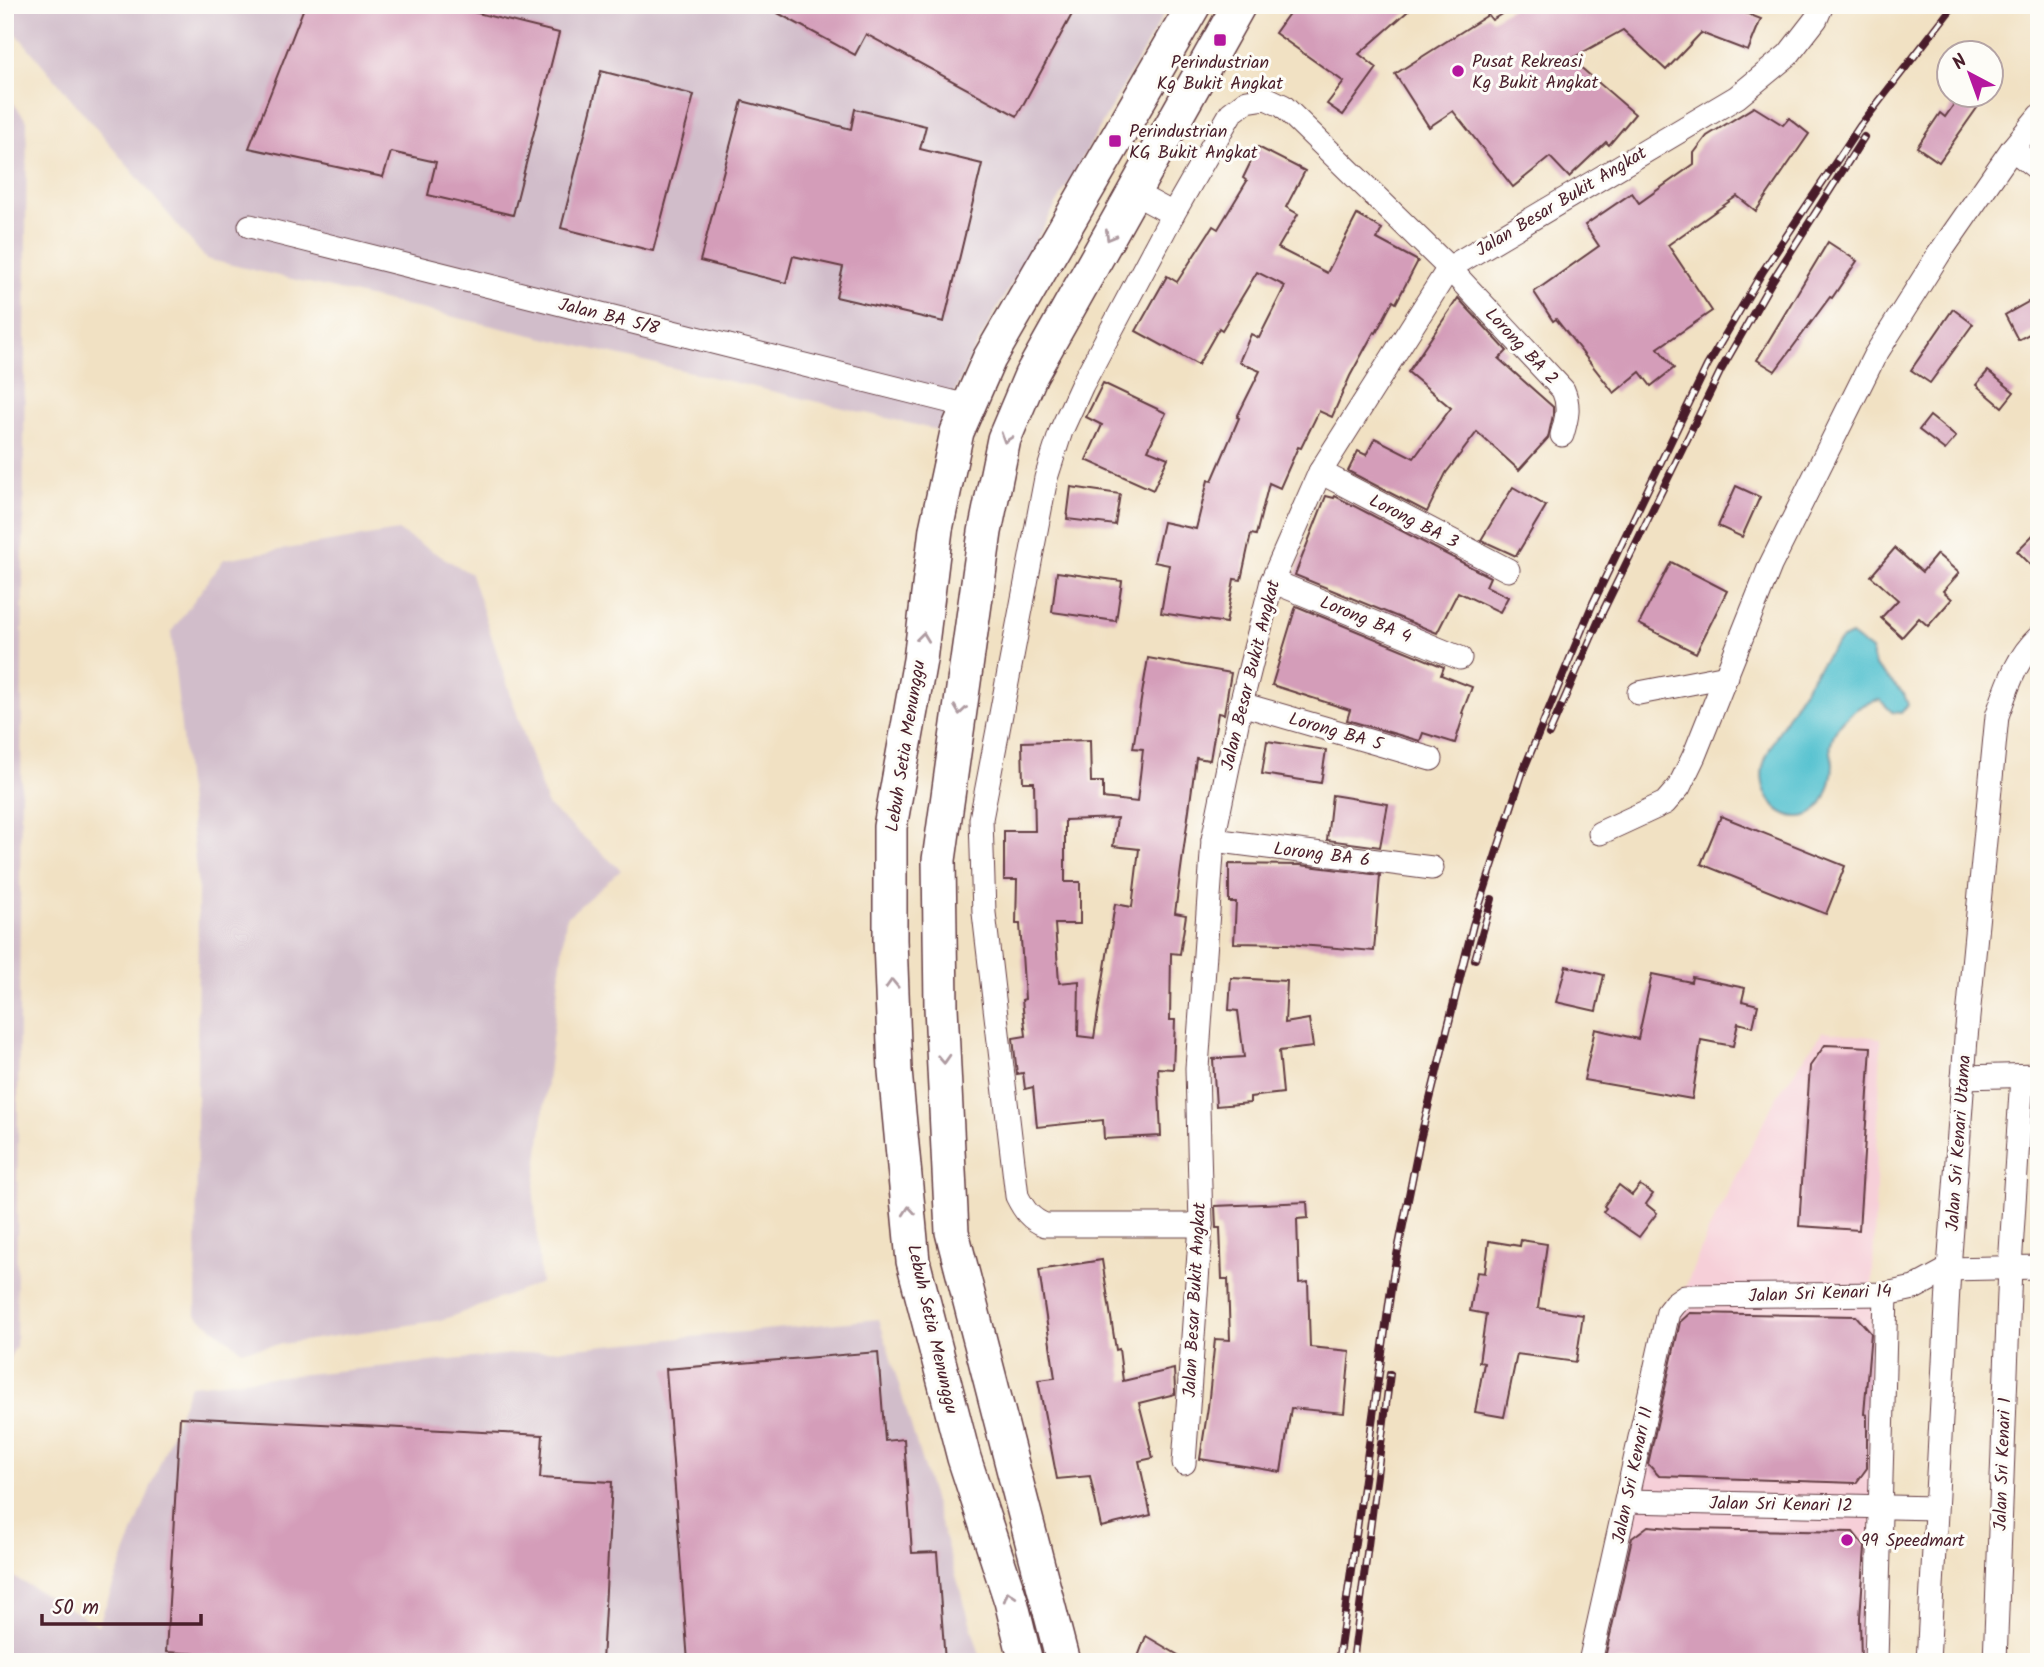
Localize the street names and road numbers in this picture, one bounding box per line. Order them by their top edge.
street label: Jalan Besar Bukit Angkat [1471,139,1654,265]
street label: Jalan BA 5/8 [555,291,662,344]
street label: Lorong BA 2 [1477,301,1565,393]
street label: Lorong BA 3 [1363,487,1463,557]
street label: Jalan Besar Bukit Angkat [1214,576,1289,774]
street label: Lorong BA 4 [1315,589,1416,652]
street label: Lebuh Setia Menunggu [879,658,934,834]
street label: Lorong BA 5 [1285,705,1387,760]
street label: Lorong BA 6 [1272,835,1372,876]
street label: Jalan Sri Kenari Utama [1939,1054,1980,1232]
street label: Jalan Besar Bukit Angkat [1176,1201,1215,1398]
street label: Lebuh Setia Menunggu [898,1242,965,1417]
street label: Jalan Sri Kenari 14 [1748,1278,1892,1311]
street label: Jalan Sri Kenari 1 [1987,1397,2020,1531]
street label: Jalan Sri Kenari 11 [1605,1404,1662,1546]
street label: Jalan Sri Kenari 12 [1709,1490,1853,1521]

